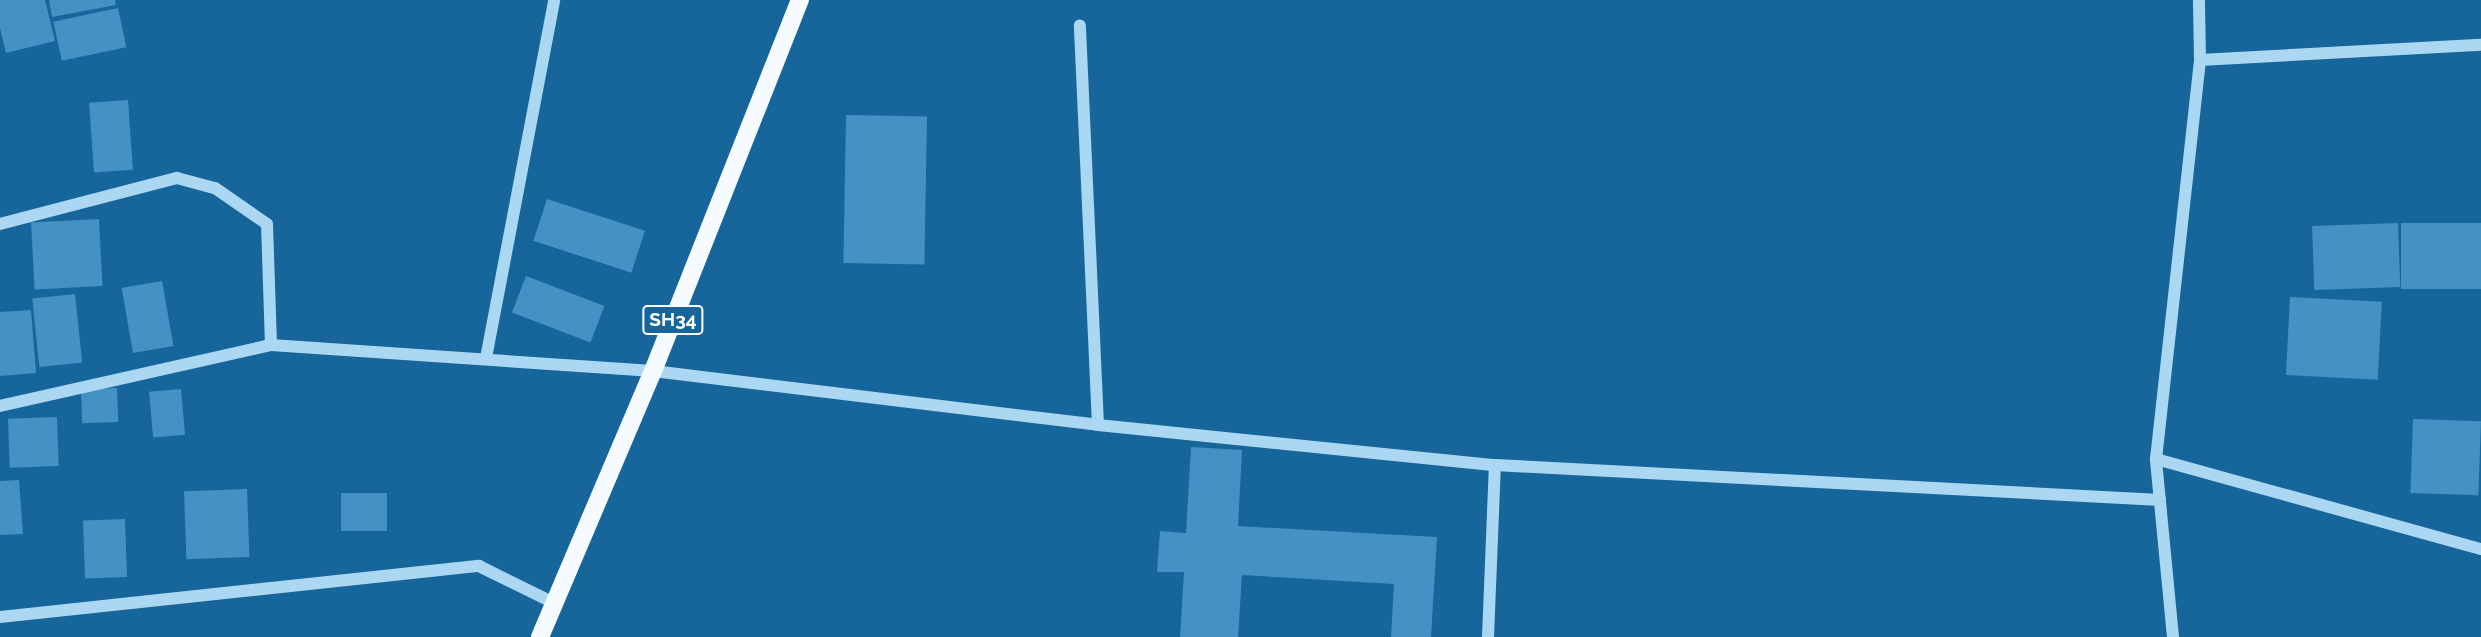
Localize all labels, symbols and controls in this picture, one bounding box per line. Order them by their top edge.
road number: SH34 [642,304,704,336]

